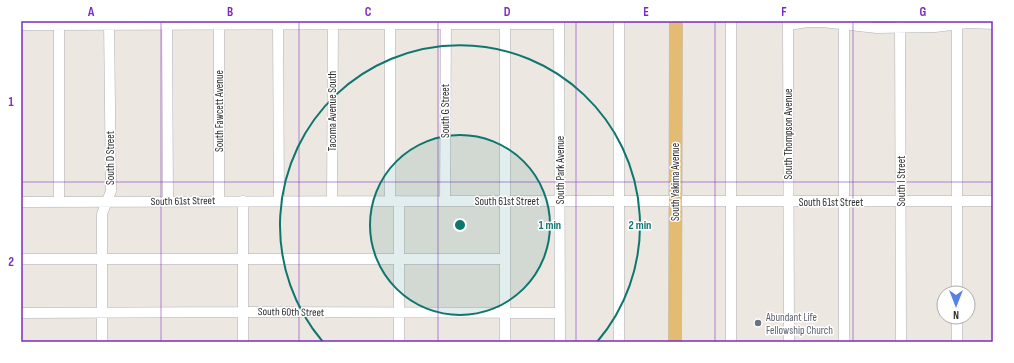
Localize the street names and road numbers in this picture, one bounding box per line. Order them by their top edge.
street label: South Fawcett Avenue [213,70,226,152]
street label: Tacoma Avenue South [326,70,339,151]
street label: South G Street [439,83,452,138]
street label: South Thompson Avenue [782,89,795,179]
street label: South D Street [104,130,117,185]
street label: South Park Avenue [554,136,567,204]
street label: South Yakima Avenue [669,143,682,221]
street label: South I Street [895,155,908,206]
street label: South 61st Street [151,194,216,208]
street label: South 61st Street [475,195,540,208]
street label: South 61st Street [799,196,864,209]
street label: South 60th Street [258,305,325,319]

